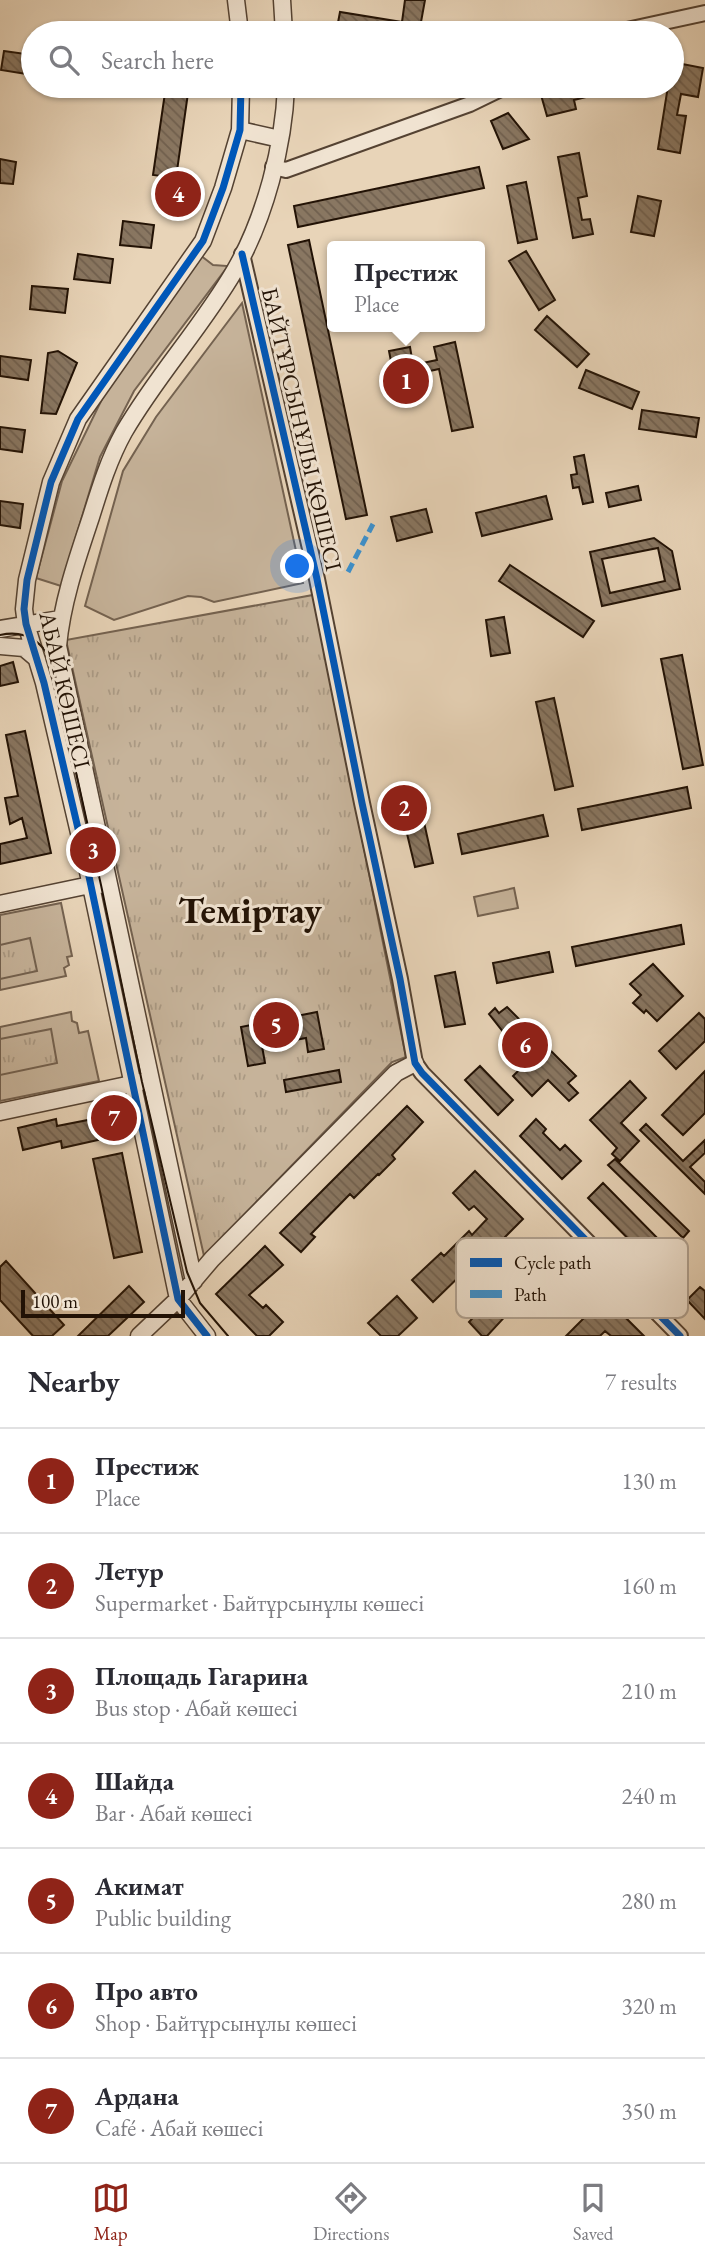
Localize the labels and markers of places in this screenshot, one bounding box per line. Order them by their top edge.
pin: 4 [155,168,201,220]
pin: 1 [383,355,429,407]
pin: 2 [381,782,427,834]
pin: 3 [70,824,116,876]
pin: 5 [253,999,299,1051]
pin: 6 [502,1019,548,1071]
pin: 7 [91,1092,137,1144]

